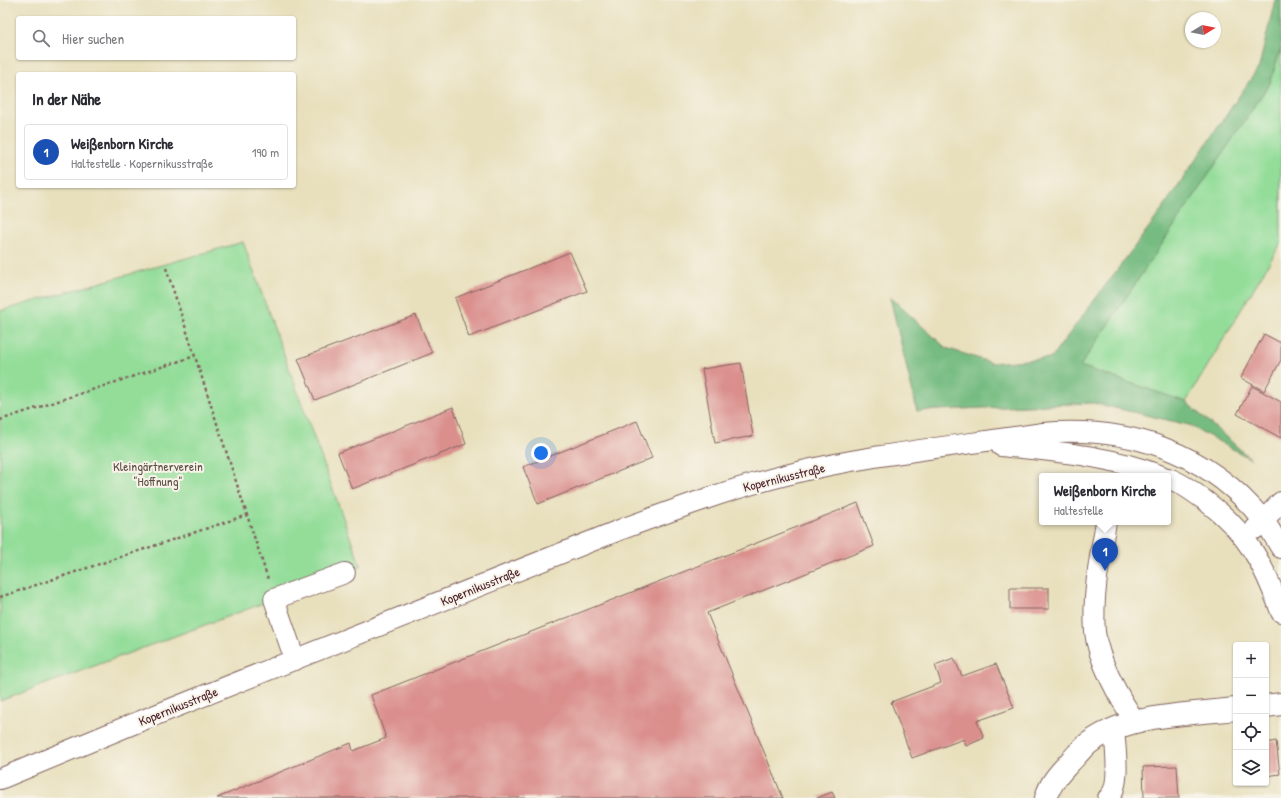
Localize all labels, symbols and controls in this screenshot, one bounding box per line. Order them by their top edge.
north arrow [1185,12,1221,48]
search box [16,16,296,60]
icon: search [30,27,52,49]
text: Hier suchen [62,28,124,49]
text: In der Nähe [32,87,101,110]
text: Weißenborn Kirche [71,133,174,154]
text: 1 [44,143,48,161]
text: 190 m [252,143,279,161]
text: Haltestelle · Kopernikusstraße [71,154,213,172]
your location [531,443,551,463]
park label: Kleingärtnerverein "Hoffnung" [113,457,203,490]
street label: Kopernikusstraße [741,458,827,496]
popup [1039,473,1171,525]
text: Weißenborn Kirche [1054,480,1156,501]
text: Haltestelle [1054,501,1103,519]
pin: 1 [1092,538,1118,571]
street label: Kopernikusstraße [438,562,522,610]
map controls [1233,642,1269,786]
button: + [1233,642,1269,678]
button: − [1233,678,1269,714]
street label: Kopernikusstraße [136,682,220,730]
button: locate [1233,714,1269,750]
button: layers [1233,750,1269,786]

